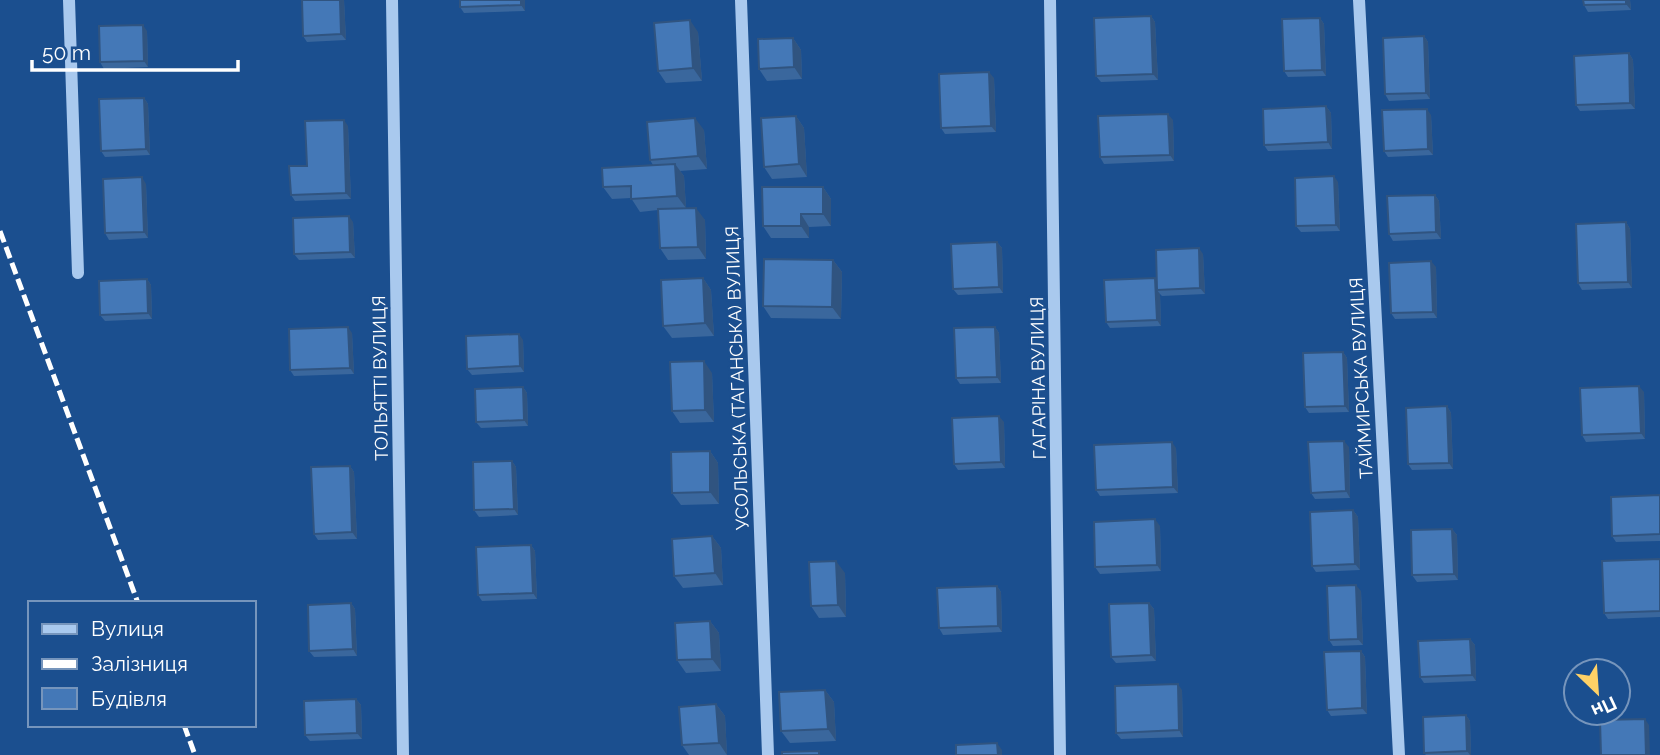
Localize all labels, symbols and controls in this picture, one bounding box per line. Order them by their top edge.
scale bar [32,28,238,72]
text: 50 m [42,40,91,65]
street label: УСОЛЬСЬКА (ТАГАНСЬКА) ВУЛИЦЯ [721,226,753,530]
street label: ТАЙМИРСЬКА ВУЛИЦЯ [1345,277,1377,479]
street label: ТОЛЬЯТТІ ВУЛИЦЯ [368,295,392,461]
street label: ГАГАРІНА ВУЛИЦЯ [1026,297,1050,459]
legend [28,601,256,727]
text: Вулиця [91,616,164,641]
text: Залізниця [91,651,188,676]
north arrow [1562,657,1632,727]
text: Будівля [91,686,167,711]
text: Пн [1588,692,1620,723]

